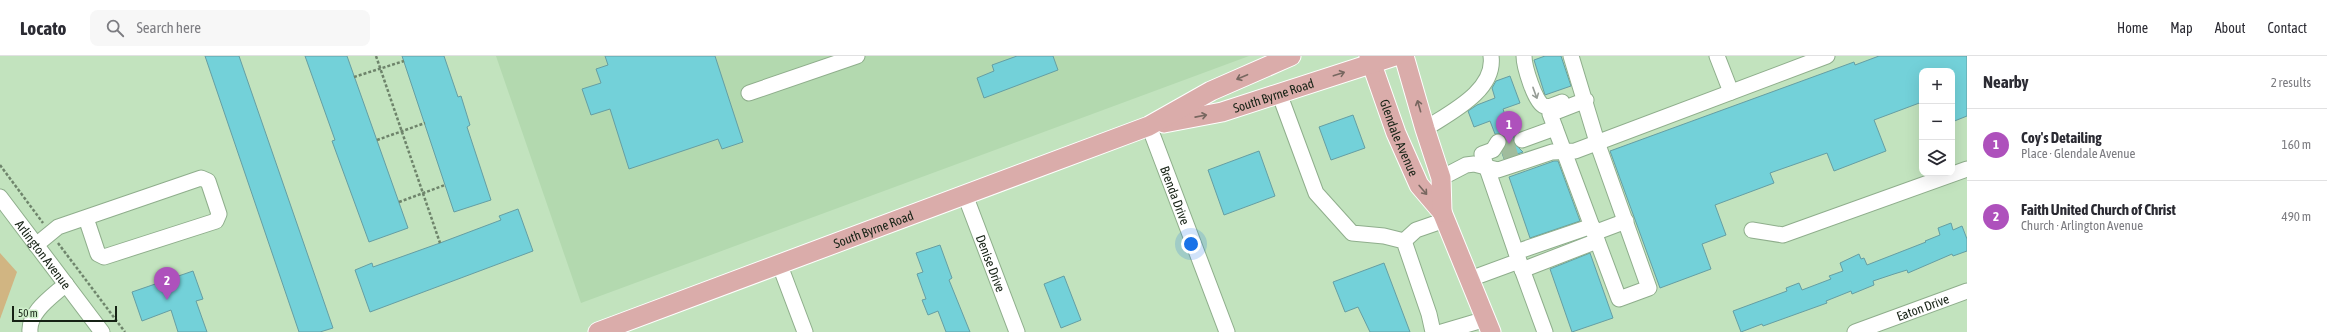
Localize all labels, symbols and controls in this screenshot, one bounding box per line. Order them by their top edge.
search box [90,10,370,46]
text: Locato [20,17,66,39]
icon: search [104,17,126,39]
text: Search here [136,19,201,36]
text: Home [2117,20,2148,36]
text: Map [2170,20,2193,36]
text: About [2215,20,2246,36]
text: Contact [2268,20,2307,36]
map controls [1919,68,1955,176]
button: + [1919,68,1955,104]
one-way arrow [1332,70,1345,77]
text: Nearby [1983,72,2029,92]
one-way arrow [1237,74,1249,81]
text: 2 results [2271,75,2311,90]
street label: South Byrne Road [1231,76,1316,116]
one-way arrow [1531,87,1539,99]
street label: Glendale Avenue [1377,97,1421,179]
one-way arrow [1415,100,1422,113]
button: − [1919,104,1955,140]
one-way arrow [1194,111,1207,119]
pin: 1 [1496,111,1522,144]
text: Coy's Detailing [2021,129,2102,146]
text: 1 [1993,137,1999,152]
text: 160 m [2282,137,2311,152]
button: layers [1919,140,1955,176]
text: Place · Glendale Avenue [2021,146,2136,161]
street label: Brenda Drive [1157,164,1193,227]
one-way arrow [1419,184,1428,195]
text: Faith United Church of Christ [2021,201,2176,218]
street label: South Byrne Road [832,208,915,251]
text: 2 [1993,209,1999,224]
text: 490 m [2282,209,2311,224]
street label: Arlington Avenue [12,217,74,292]
text: Church · Arlington Avenue [2021,218,2143,233]
street label: Denise Drive [973,233,1008,294]
your location [1181,234,1201,254]
pin: 2 [154,267,180,300]
street label: Eaton Drive [1895,291,1951,324]
scale bar [12,304,117,323]
text: 50 m [18,307,38,319]

